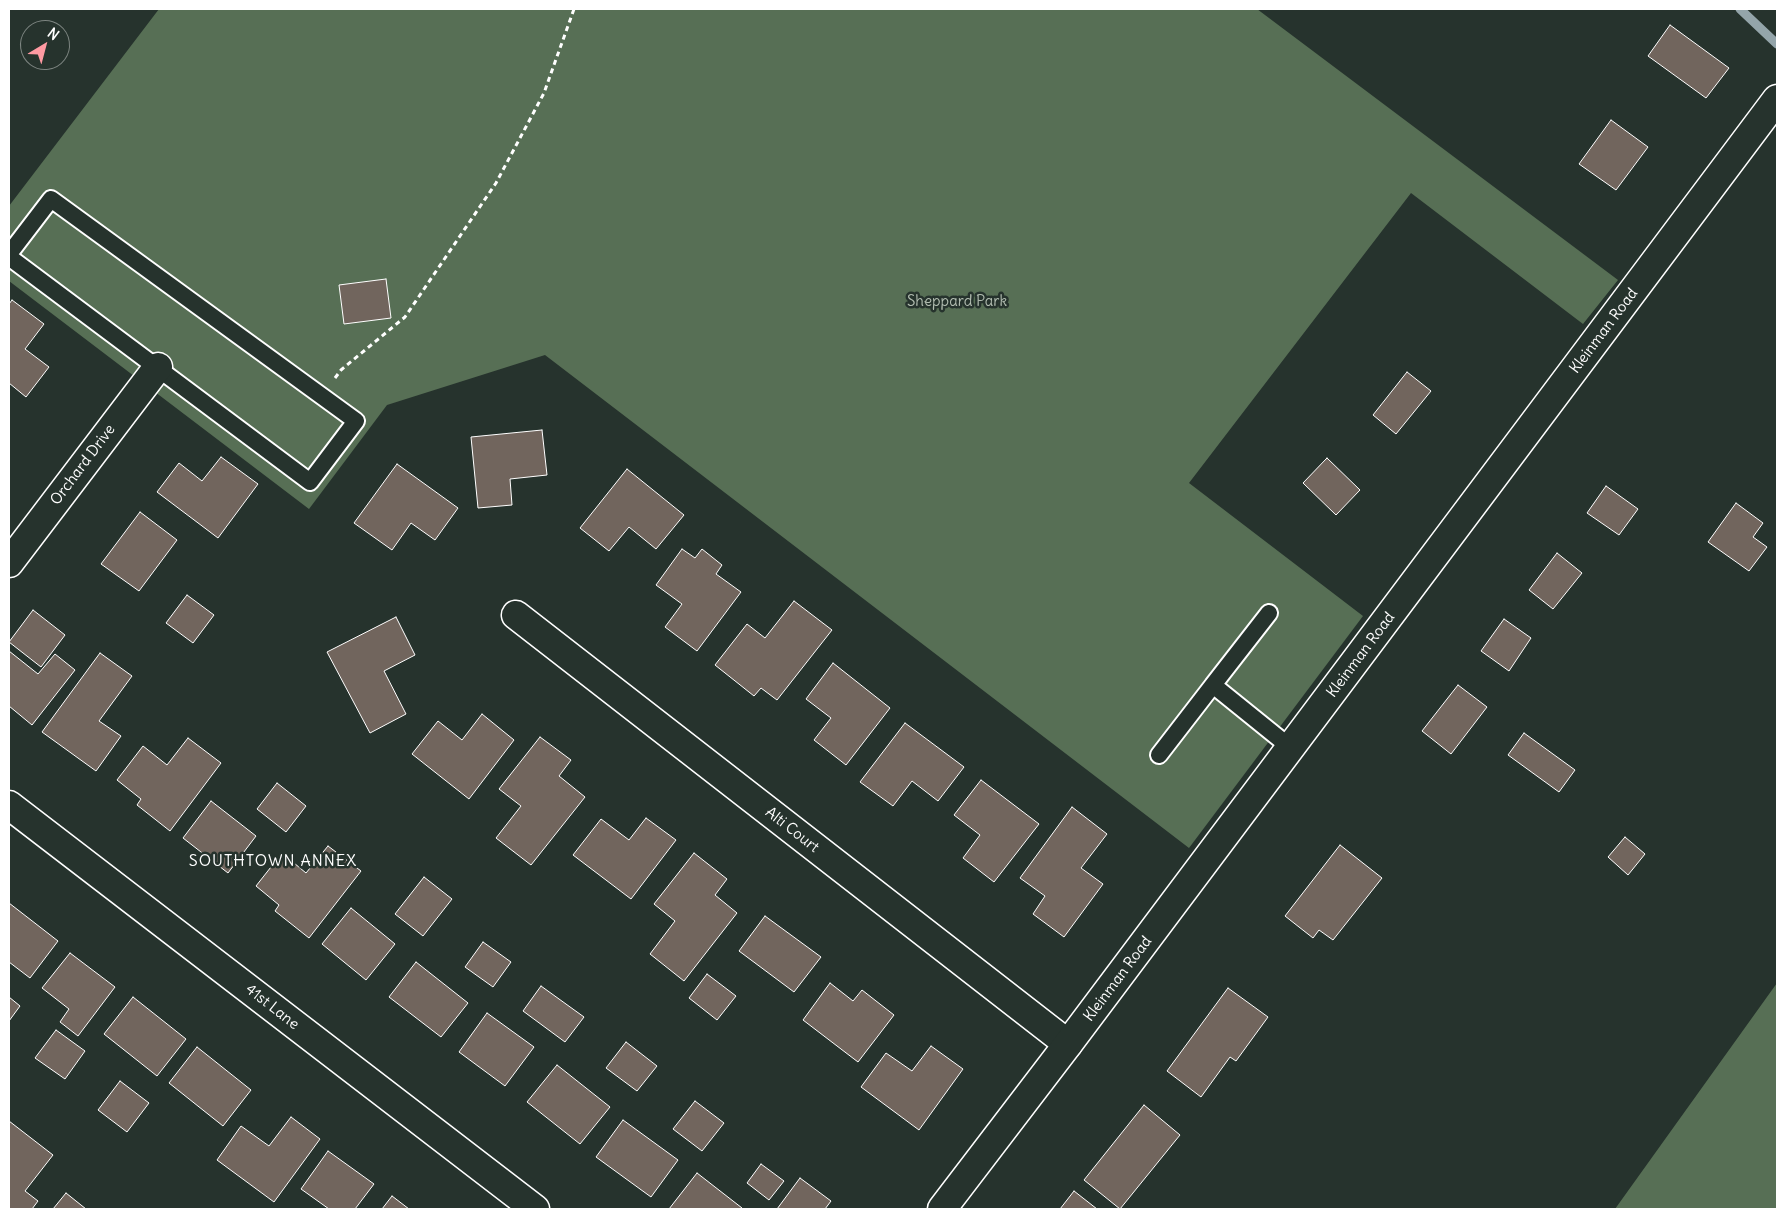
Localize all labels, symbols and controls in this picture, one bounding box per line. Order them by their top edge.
north arrow [20,20,70,70]
text: N [44,24,63,44]
street label: Kleinman Road [1566,285,1642,377]
park label: Sheppard Park [907,293,1007,311]
street label: Orchard Drive [47,421,119,509]
street label: Kleinman Road [1323,609,1399,701]
street label: Alti Court [762,803,822,857]
district label: SOUTHTOWN ANNEX [187,851,359,871]
street label: Kleinman Road [1080,933,1156,1025]
street label: 41st Lane [242,980,302,1034]

